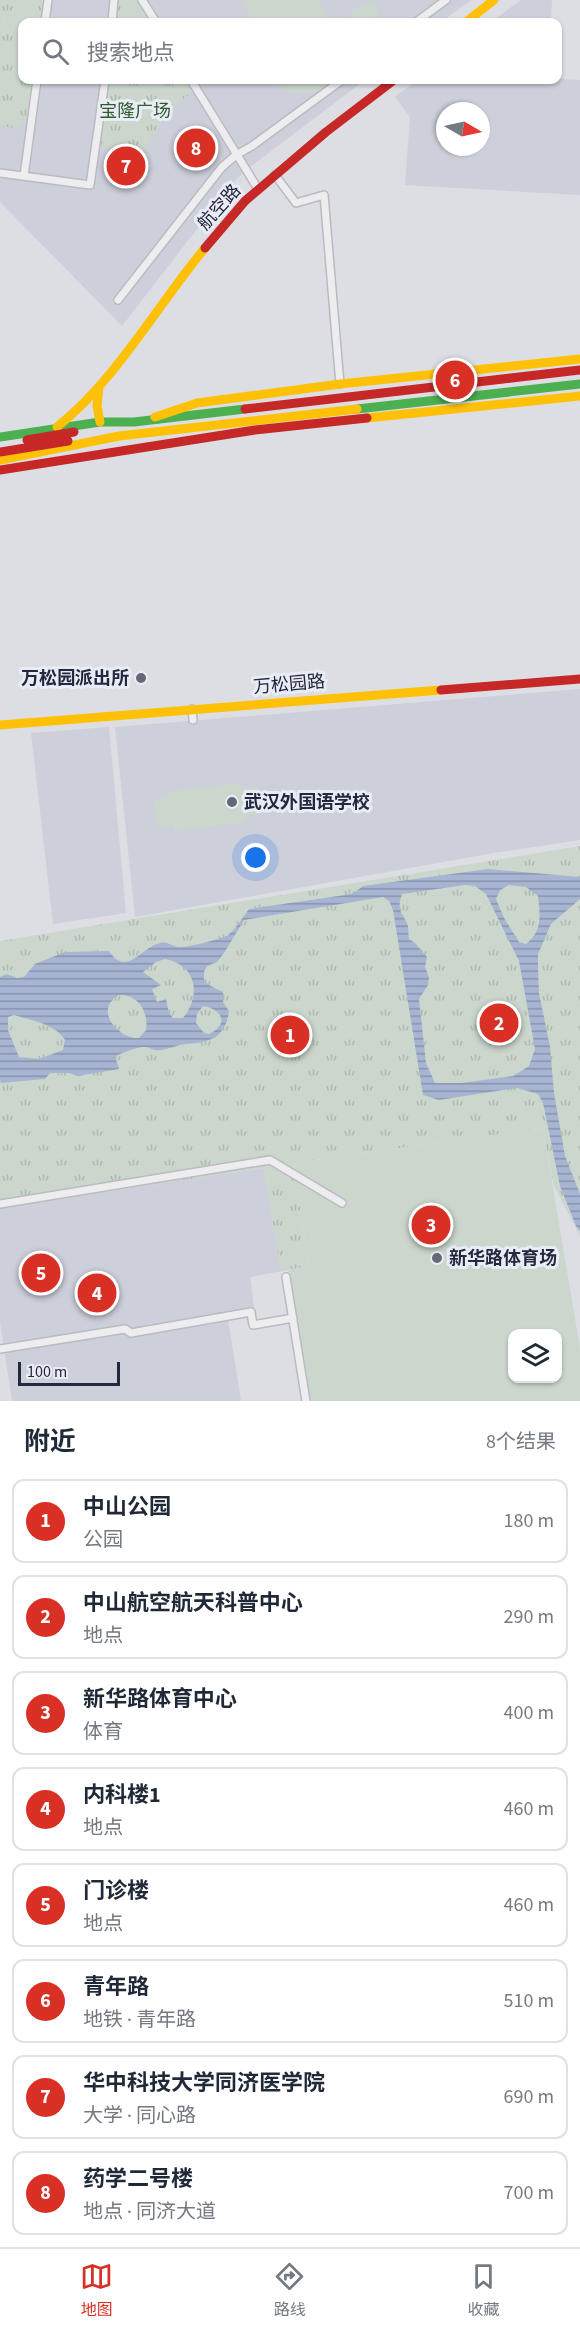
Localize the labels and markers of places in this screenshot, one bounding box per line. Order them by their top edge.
pin: 8 [176,126,216,170]
pin: 7 [106,144,146,188]
pin: 6 [436,358,474,403]
place label: 万松园派出所 [21,666,129,691]
marker: 万松园派出所 [134,671,148,685]
place label: 武汉外国语学校 [244,790,370,815]
marker: 武汉外国语学校 [225,795,239,809]
pin: 2 [480,1000,518,1046]
pin: 1 [270,1012,310,1058]
pin: 3 [412,1202,450,1248]
place label: 新华路体育场 [449,1246,557,1271]
pin: 5 [22,1250,60,1296]
marker: 新华路体育场 [430,1251,444,1265]
pin: 4 [78,1270,116,1316]

